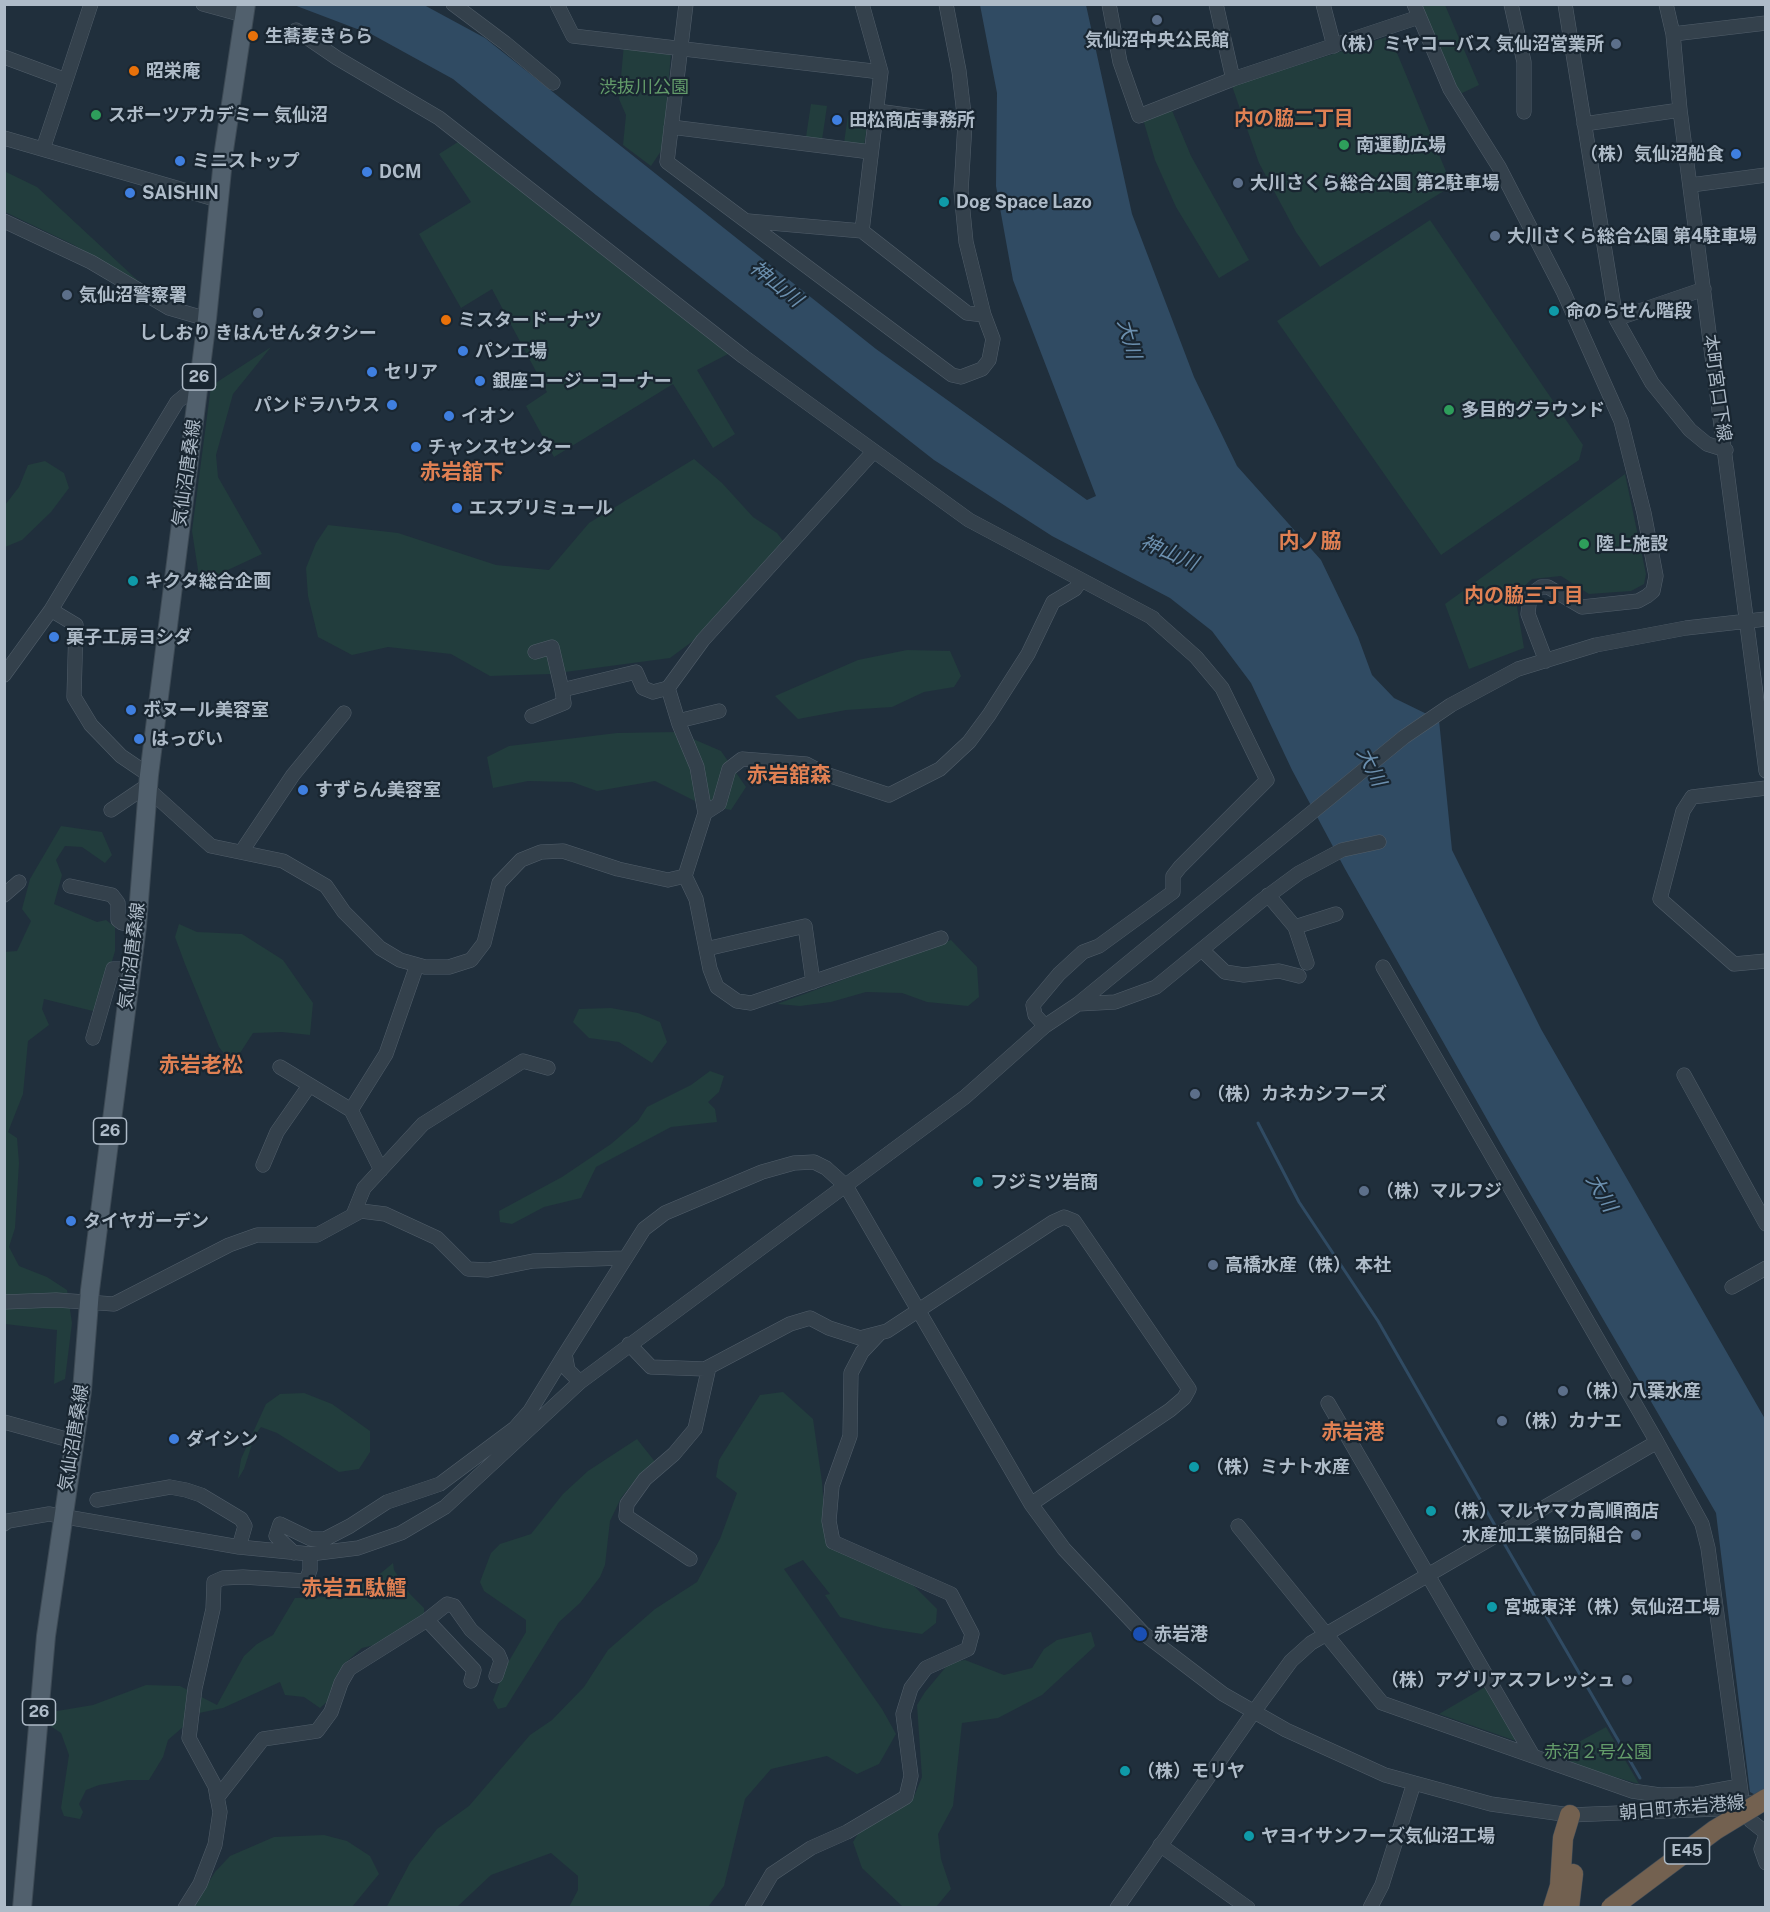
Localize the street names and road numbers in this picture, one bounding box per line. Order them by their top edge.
street label: 本町宮口下線 [1699,333,1735,443]
road number: 26 [182,364,216,390]
street label: 気仙沼唐桑線 [169,418,205,528]
street label: 気仙沼唐桑線 [115,901,149,1011]
road number: 26 [94,1118,126,1144]
street label: 気仙沼唐桑線 [55,1383,93,1493]
road number: 26 [22,1699,56,1725]
street label: 朝日町赤岩港線 [1618,1792,1746,1824]
road number: E45 [1664,1838,1710,1864]

